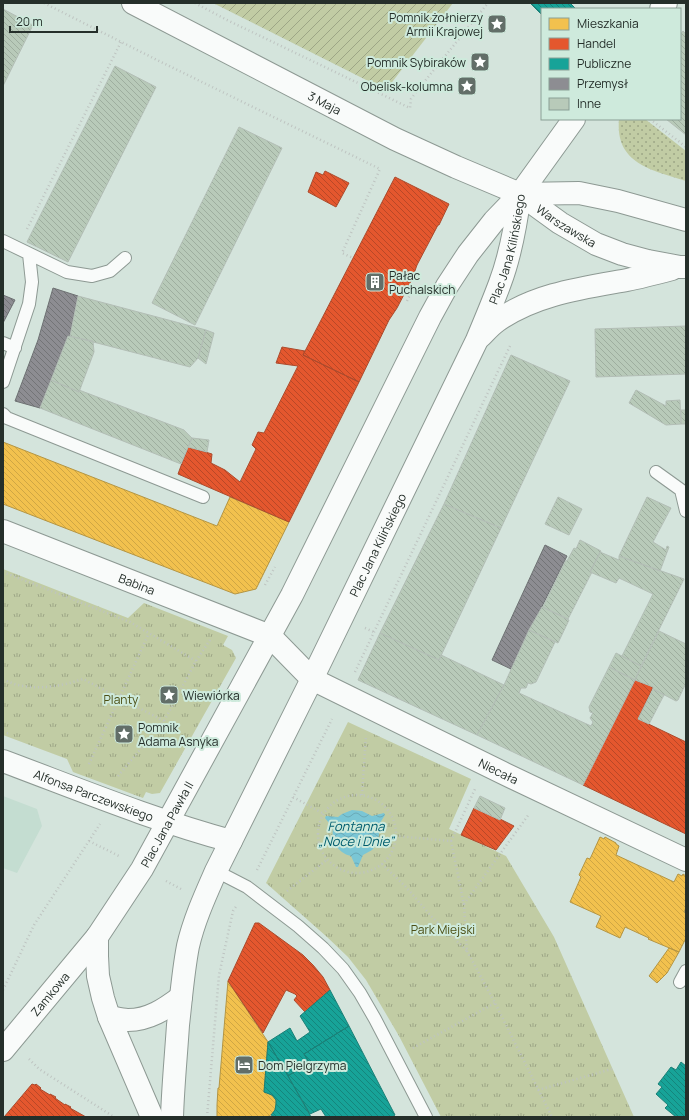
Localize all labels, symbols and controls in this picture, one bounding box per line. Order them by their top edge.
scale bar [10,8,97,34]
legend [541,8,681,120]
place label: Pomnik żołnierzy Armii Krajowej [389,9,484,40]
text: 20 m [16,13,43,30]
place icon: Pomnik żołnierzy Armii Krajowej [486,13,508,35]
text: Mieszkania [577,15,639,32]
text: Handel [577,35,616,52]
place icon: Pomnik Sybiraków [469,51,491,73]
place label: Pomnik Sybiraków [367,54,466,71]
text: Publiczne [577,55,631,72]
place icon: Obelisk-kolumna [456,75,478,97]
text: Przemysł [577,75,629,92]
place label: Obelisk-kolumna [361,78,453,95]
street label: 3 Maja [305,87,344,118]
text: Inne [577,95,601,112]
street label: Plac Jana Kilińskiego [484,193,528,306]
street label: Warszawska [533,200,600,251]
place label: Pałac Puchalskich [389,267,455,298]
building icon: Pałac Puchalskich [364,271,386,293]
street label: Plac Jana Kilińskiego [345,490,410,599]
street label: Babina [116,569,158,599]
place icon: Wiewiórka [158,684,180,706]
place label: Wiewiórka [183,687,240,704]
park label: Planty [104,691,139,708]
place label: Pomnik Adama Asnyka [138,719,218,750]
place icon: Pomnik Adama Asnyka [113,723,135,745]
street label: Niecała [476,754,521,788]
street label: Alfonsa Parczewskiego [31,765,156,825]
street label: Plac Jana Pawła II [136,778,197,870]
water label: Fontanna „Noce i Dnie” [318,817,396,850]
park label: Park Miejski [411,921,475,938]
street label: Zamkowa [26,968,73,1019]
hotel icon: Dom Pielgrzyma [233,1054,255,1076]
place label: Dom Pielgrzyma [258,1057,346,1074]

